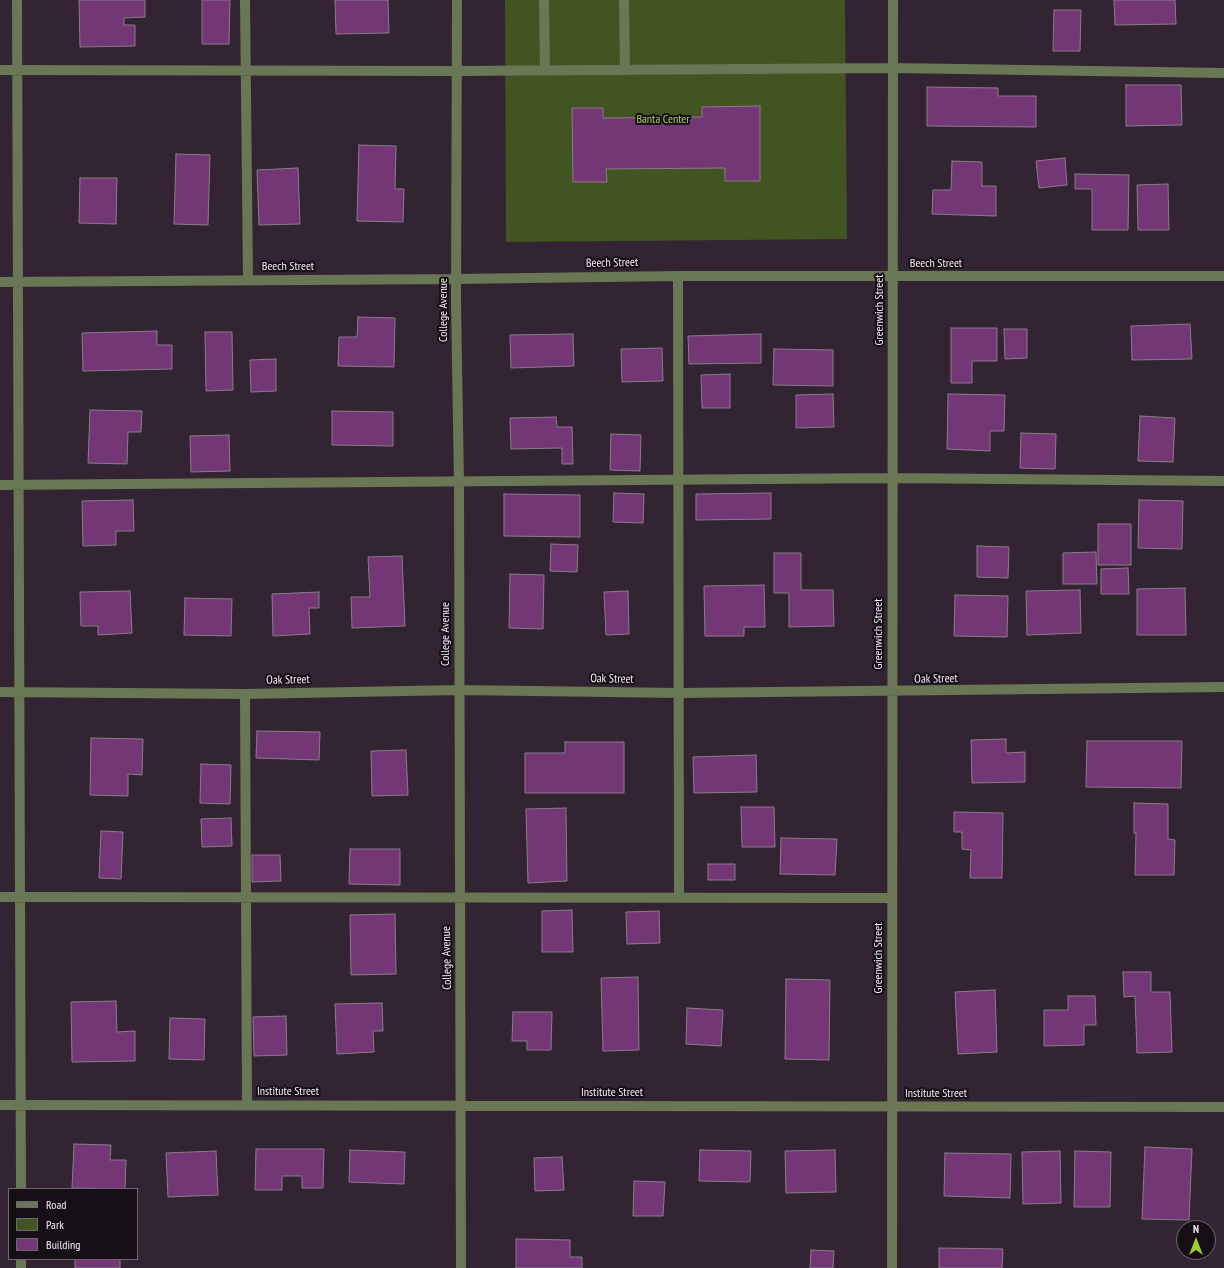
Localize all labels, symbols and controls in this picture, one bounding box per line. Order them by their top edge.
park label: Banta Center [636,113,690,127]
street label: Beech Street [586,255,638,271]
street label: Beech Street [910,257,962,271]
street label: Beech Street [262,260,314,274]
street label: Greenwich Street [873,275,887,345]
street label: College Avenue [437,278,451,342]
street label: Greenwich Street [872,599,886,669]
street label: College Avenue [439,602,453,666]
street label: Oak Street [590,671,634,687]
street label: Oak Street [914,671,958,687]
street label: Oak Street [266,672,310,688]
street label: Greenwich Street [872,923,886,993]
street label: College Avenue [439,926,455,990]
street label: Institute Street [257,1085,319,1099]
street label: Institute Street [581,1086,643,1100]
street label: Institute Street [905,1087,967,1101]
legend [8,1188,138,1260]
text: Road [46,1197,66,1212]
text: Park [46,1217,64,1232]
north arrow [1176,1220,1216,1260]
text: N [1193,1222,1199,1236]
text: Building [46,1237,81,1252]

